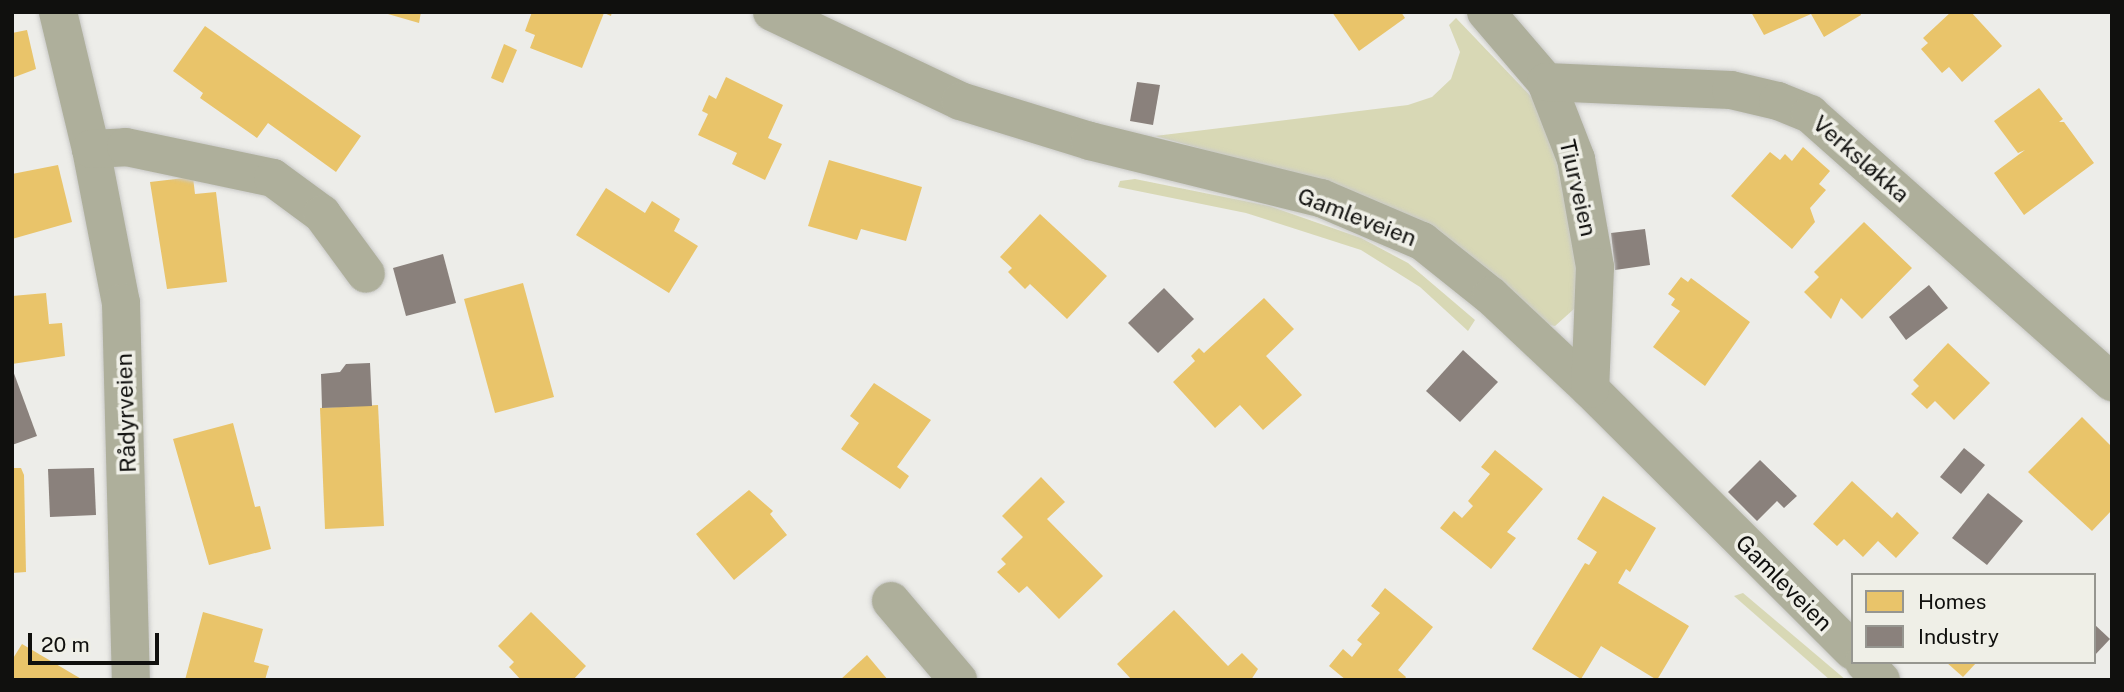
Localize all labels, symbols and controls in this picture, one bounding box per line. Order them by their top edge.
street label: Verksløkka [1807,110,1915,208]
street label: Tiurveien [1553,137,1603,239]
street label: Gamleveien [1294,182,1420,252]
street label: Rådyrveien [110,353,142,473]
street label: Gamleveien [1730,529,1838,637]
legend [1851,573,2096,664]
text: Homes [1918,589,1986,614]
scale bar [32,618,163,662]
text: Industry [1918,624,1999,649]
text: 20 m [41,632,90,657]

